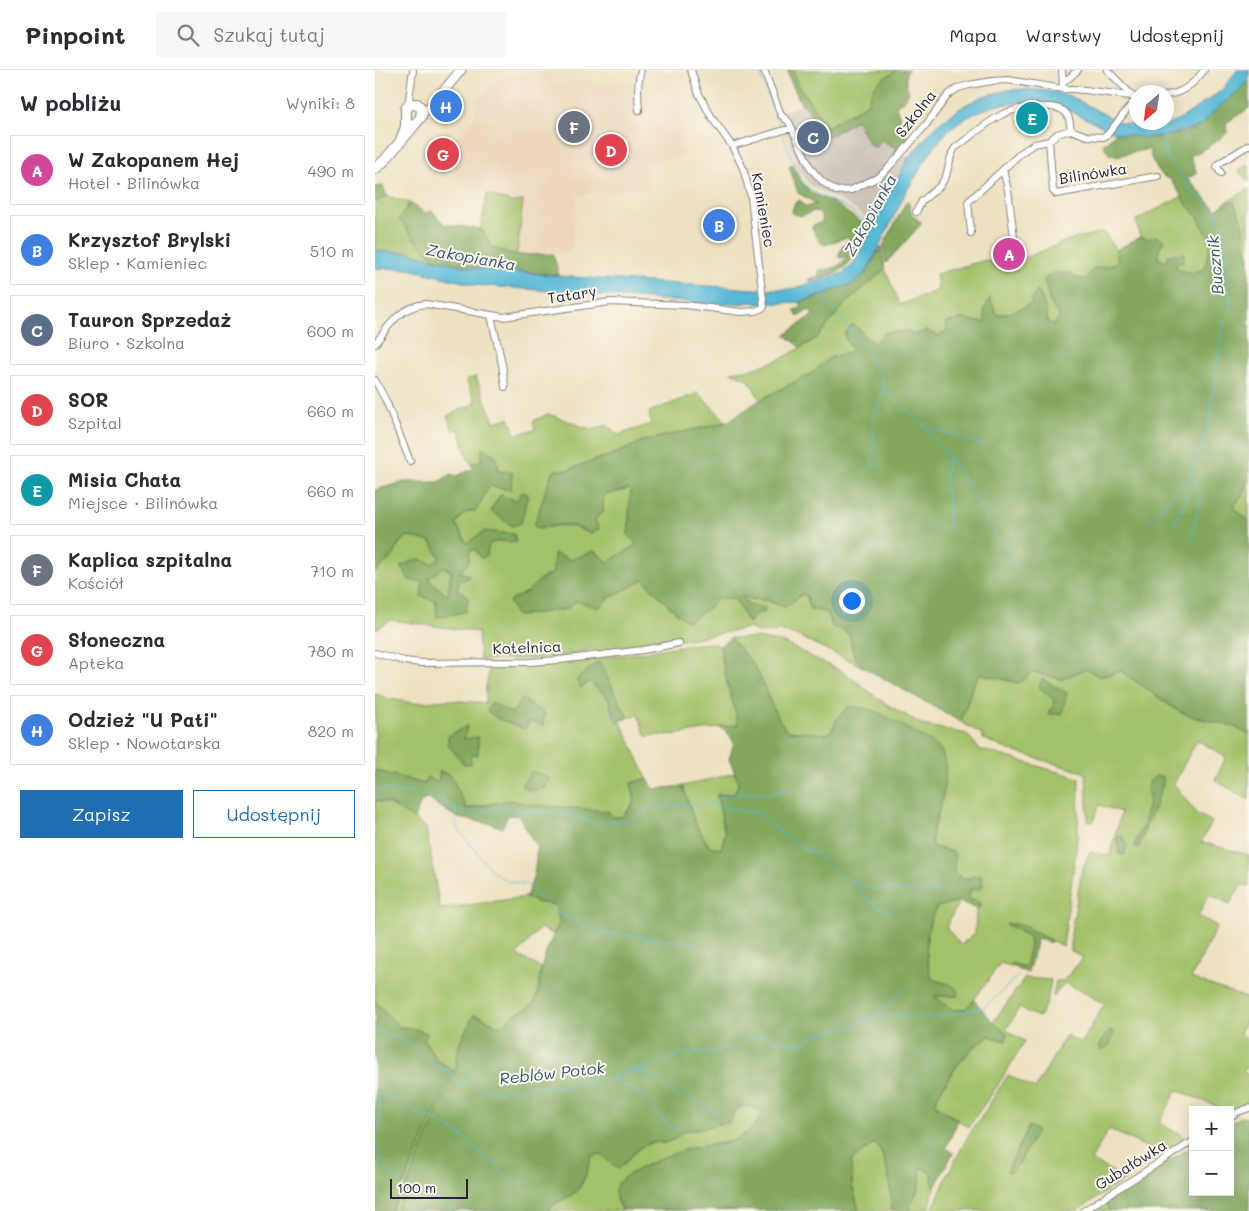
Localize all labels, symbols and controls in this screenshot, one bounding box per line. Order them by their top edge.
search box [156,12,506,57]
text: Pinpoint [25,19,126,50]
icon: search [174,21,202,49]
text: Szukaj tutaj [214,22,325,47]
text: Mapa [949,23,997,47]
text: Warstwy [1025,23,1101,47]
text: Udostępnij [1129,23,1224,47]
north arrow [1129,85,1174,130]
street label: Szkolna [890,86,940,141]
pin: H [430,87,462,125]
text: W pobliżu [20,89,121,116]
text: Wyniki: 8 [286,92,355,113]
pin: E [1016,99,1048,137]
pin: F [558,108,590,146]
pin: C [797,118,829,156]
pin: D [595,131,627,169]
pin: G [427,135,459,173]
text: W Zakopanem Hej [68,147,240,172]
street label: Bilinówka [1057,158,1128,188]
text: A [31,160,43,181]
text: 490 m [307,160,354,181]
water label: Zakopianka [838,170,901,260]
street label: Kamieniec [748,171,780,249]
text: Hotel · Bilinówka [68,172,200,193]
pin: B [703,206,735,244]
text: Krzysztof Brylski [68,227,231,252]
water label: Bucznik [1201,234,1228,295]
pin: A [993,235,1025,273]
water label: Zakopianka [425,238,518,275]
text: B [32,240,42,261]
text: 510 m [310,240,354,261]
text: Sklep · Kamieniec [68,252,207,273]
street label: Tatary [546,280,598,308]
text: Tauron Sprzedaż [68,307,231,332]
text: C [31,320,43,341]
text: 600 m [307,320,354,341]
text: Biuro · Szkolna [68,332,185,353]
text: SOR [68,387,108,412]
text: D [31,400,43,421]
text: 660 m [307,400,354,421]
text: Szpital [68,412,122,433]
text: Misia Chata [68,467,181,492]
text: E [32,480,42,501]
text: 660 m [307,480,354,501]
text: Miejsce · Bilinówka [68,492,218,513]
text: Kaplica szpitalna [68,547,232,572]
text: F [32,560,42,581]
text: 710 m [310,560,354,581]
text: Kościół [68,572,124,593]
your location [839,588,865,614]
text: Słoneczna [68,627,165,652]
street label: Kotelnica [492,636,562,658]
text: G [31,640,43,661]
text: 780 m [308,640,354,661]
text: Apteka [68,652,124,673]
text: Odzież "U Pati" [68,707,218,732]
text: H [31,720,43,741]
text: 820 m [308,720,354,741]
text: Sklep · Nowotarska [68,732,221,753]
button: Zapisz [20,790,183,838]
button: Udostępnij [193,790,355,838]
water label: Reblów Potok [498,1056,606,1088]
map controls [1189,1106,1234,1196]
button: + [1189,1106,1234,1151]
street label: Gubałówka [1091,1134,1170,1194]
button: − [1189,1151,1234,1196]
scale bar [390,1176,467,1199]
text: 100 m [397,1178,436,1197]

